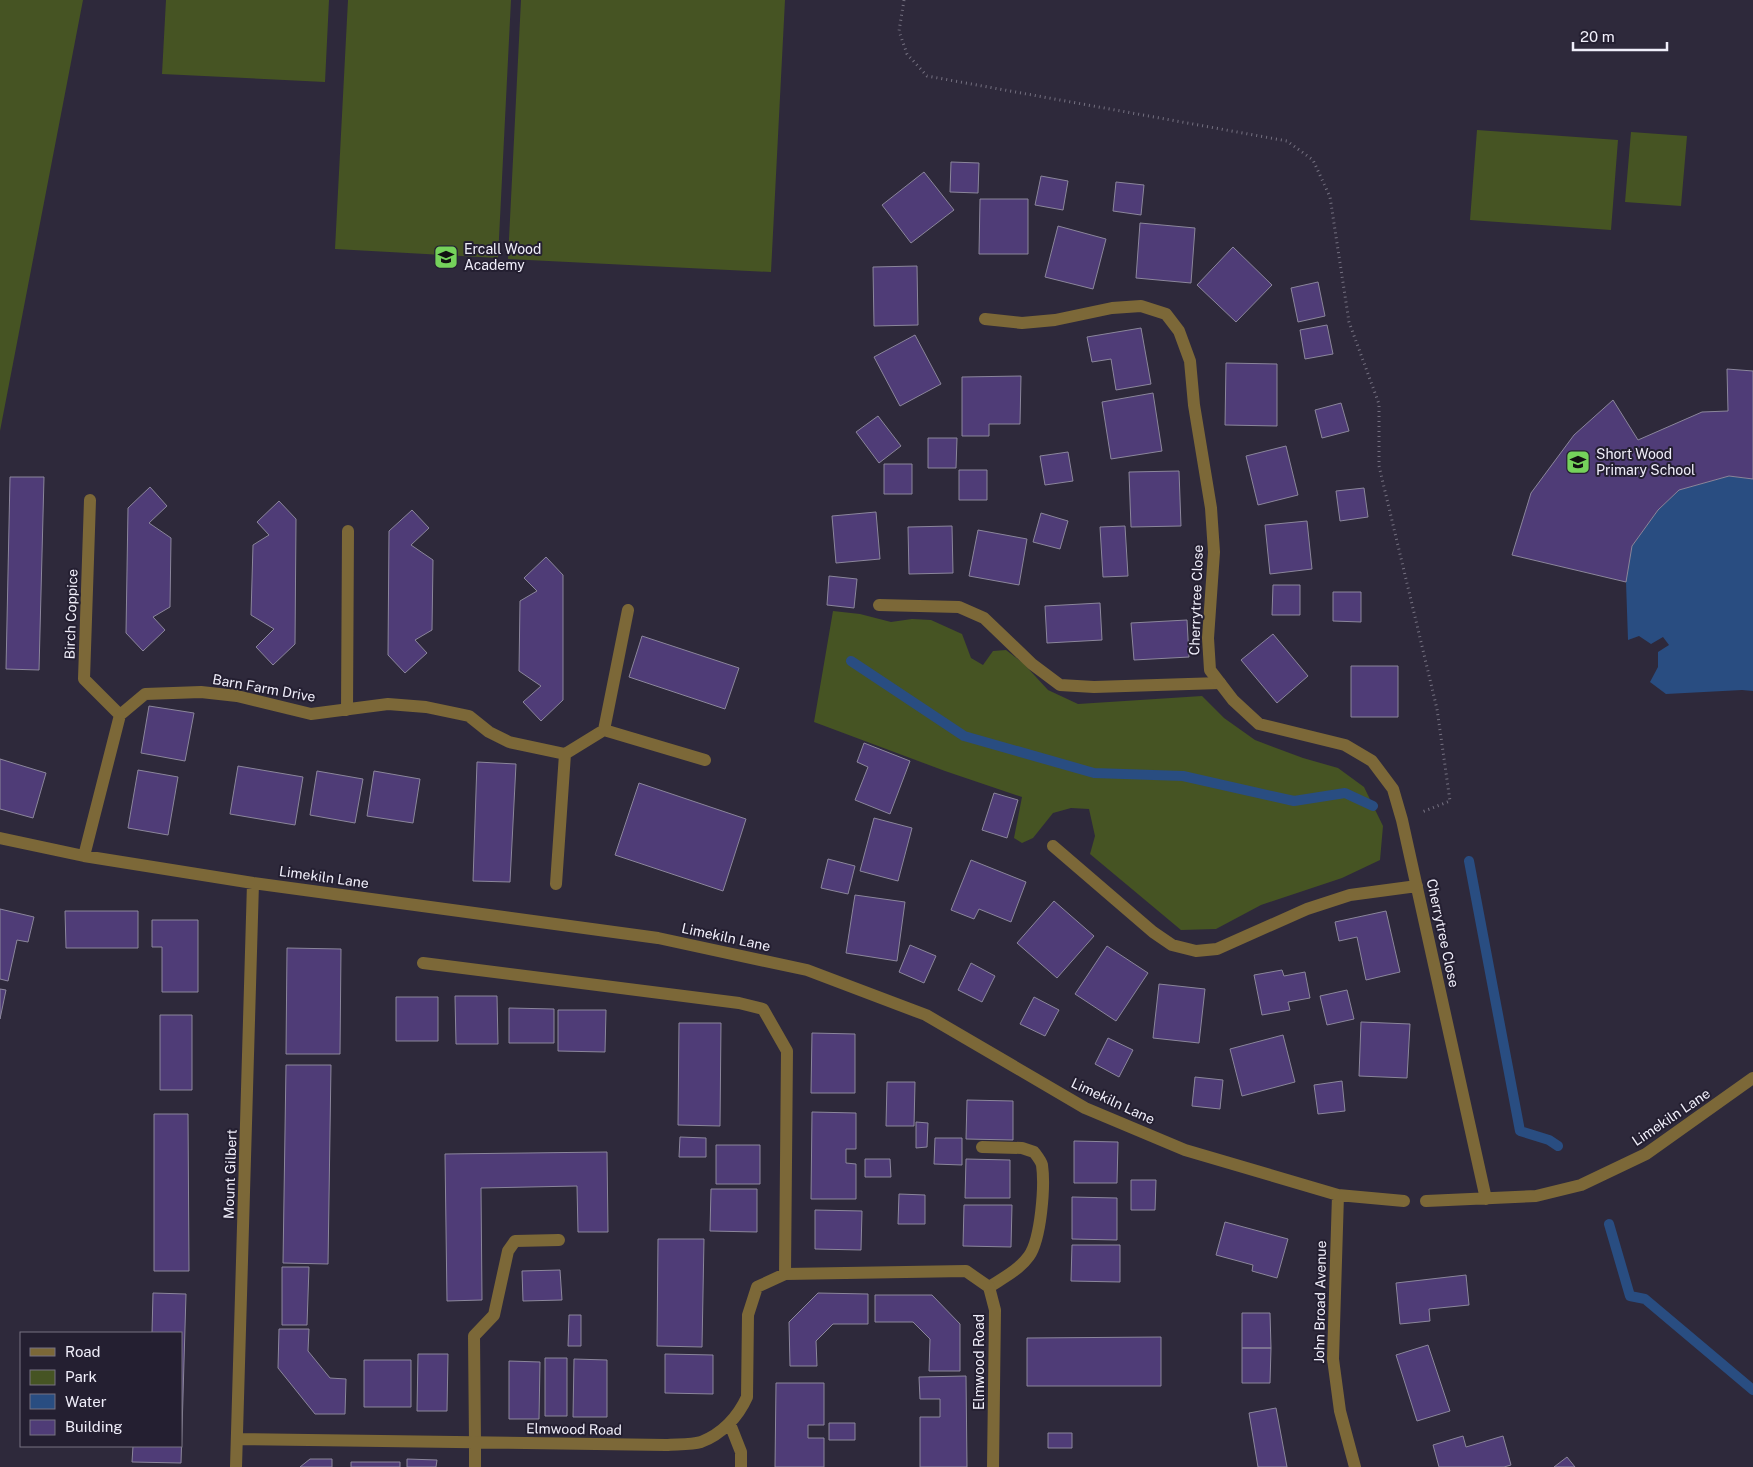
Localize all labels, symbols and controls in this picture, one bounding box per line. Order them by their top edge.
scale bar [1573,20,1667,52]
text: 20 m [1580,28,1615,45]
place label: Ercall Wood Academy [464,241,541,273]
school or university icon: Ercall Wood Academy [433,244,459,270]
place label: Short Wood Primary School [1596,446,1695,478]
school or university icon: Short Wood Primary School [1565,449,1591,475]
street label: Cherrytree Close [1186,544,1206,656]
street label: Birch Coppice [61,568,81,659]
street label: Barn Farm Drive [211,671,317,705]
street label: Limekiln Lane [278,863,370,891]
street label: Cherrytree Close [1424,877,1462,989]
street label: Limekiln Lane [680,920,772,954]
street label: Limekiln Lane [1069,1075,1157,1127]
street label: Limekiln Lane [1629,1085,1713,1149]
street label: Mount Gilbert [220,1129,240,1219]
street label: John Broad Avenue [1311,1240,1329,1364]
street label: Elmwood Road [971,1314,987,1410]
legend [20,1332,182,1447]
text: Road [65,1343,101,1360]
text: Park [65,1368,97,1385]
text: Water [65,1393,107,1410]
text: Building [65,1418,123,1435]
street label: Elmwood Road [526,1420,622,1438]

